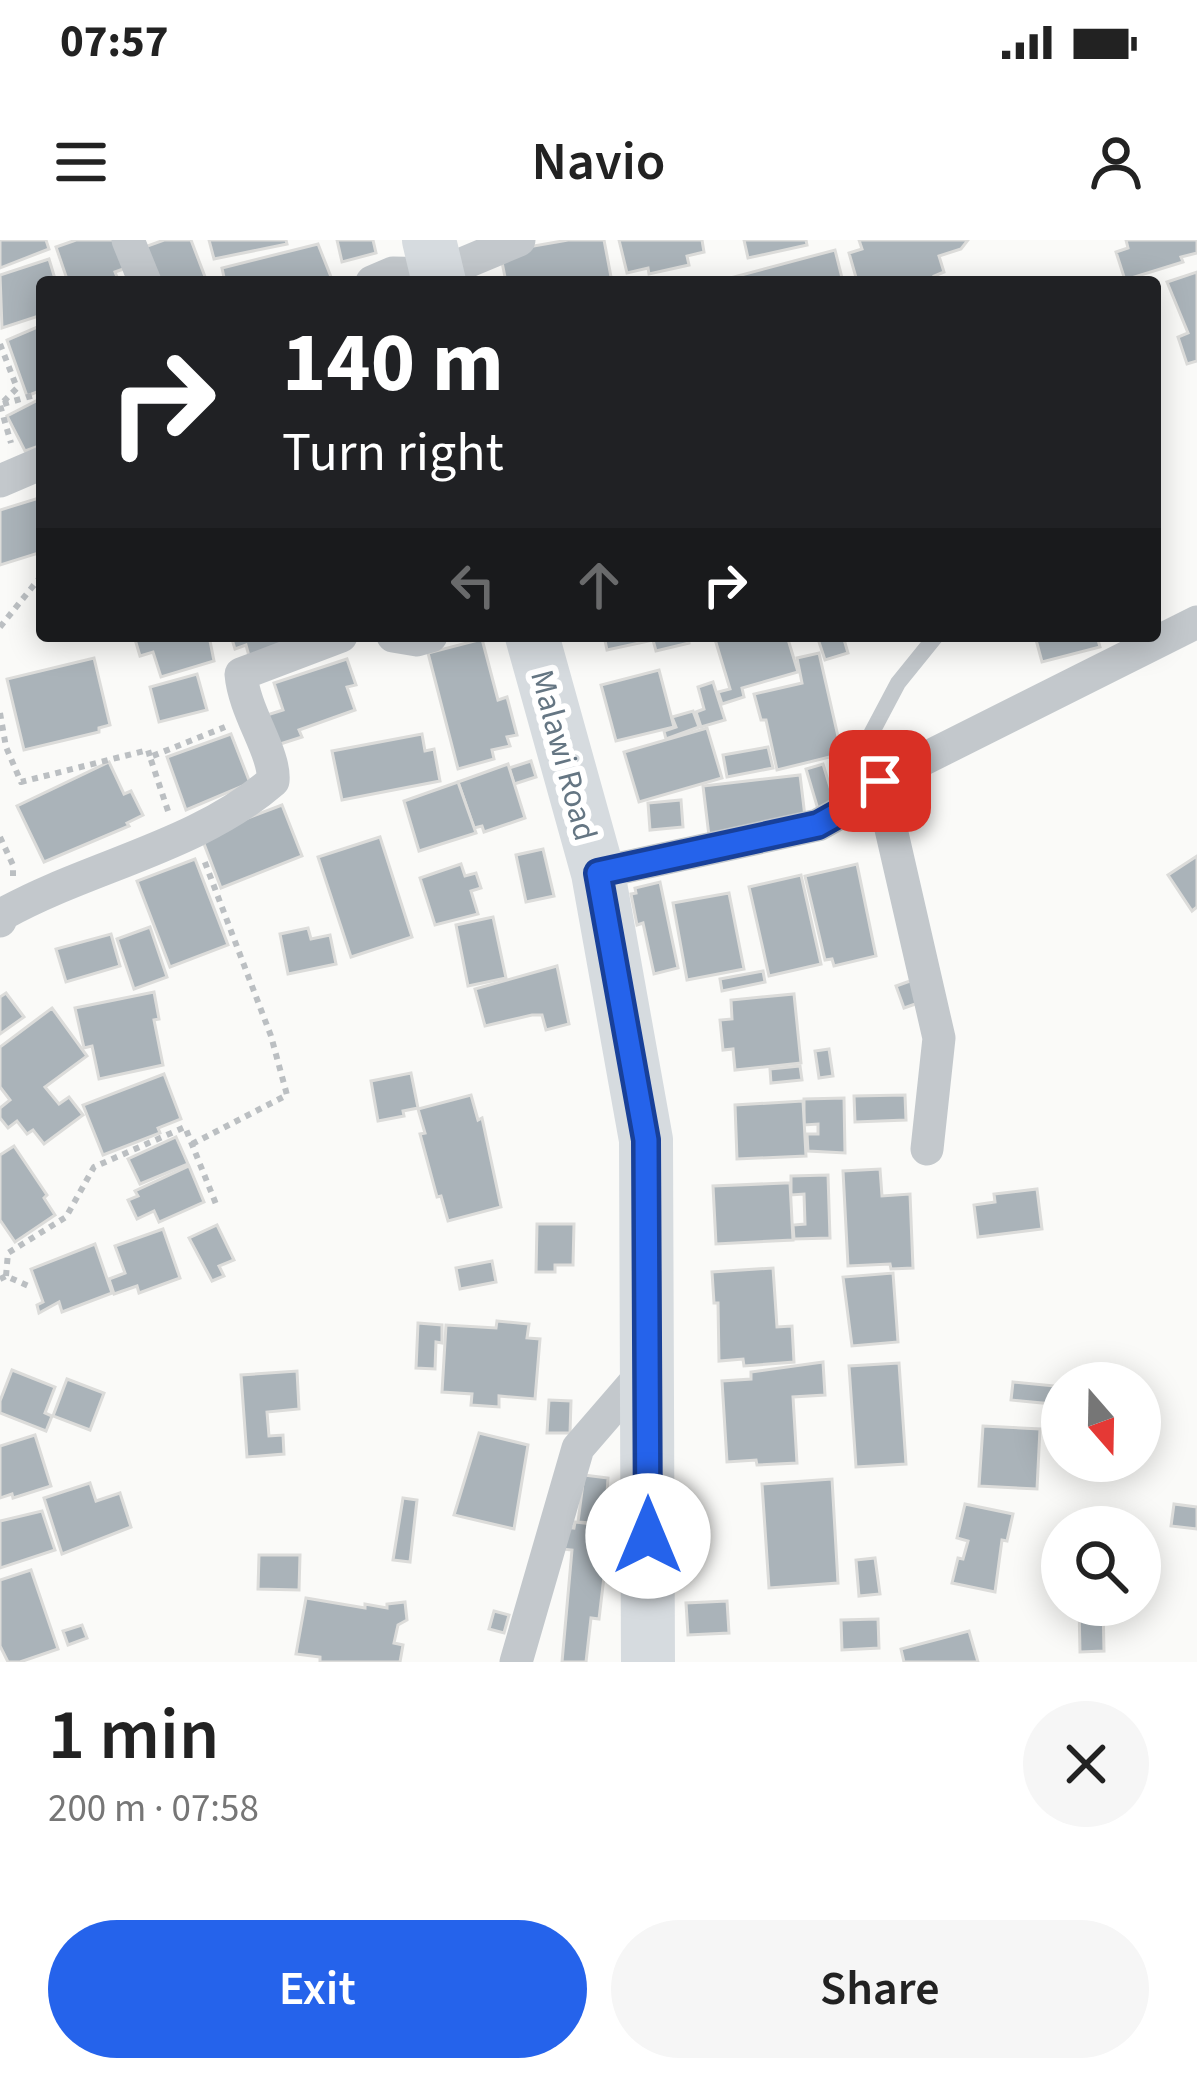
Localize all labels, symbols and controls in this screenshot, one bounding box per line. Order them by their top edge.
text: 07:57 [60,10,169,74]
text: Navio [532,124,665,201]
icon: menu [48,129,114,195]
icon: person [1083,129,1149,195]
text: 140 m [282,304,504,424]
icon: right [84,324,240,480]
text: Turn right [282,415,504,492]
icon: left [440,552,506,618]
icon: ahead [566,552,632,618]
icon: right [692,552,758,618]
street label: Malawi Road [518,665,609,846]
pin [829,730,931,832]
icon: arrive [847,748,913,814]
north arrow [1041,1362,1161,1482]
map controls [1041,1362,1161,1626]
position arrow [585,1473,711,1599]
button: search [1041,1506,1161,1626]
text: 1 min [48,1684,219,1787]
button: close [1023,1701,1149,1827]
text: 200 m · 07:58 [48,1781,259,1837]
button: Exit [48,1920,587,2058]
button: Share [611,1920,1149,2058]

